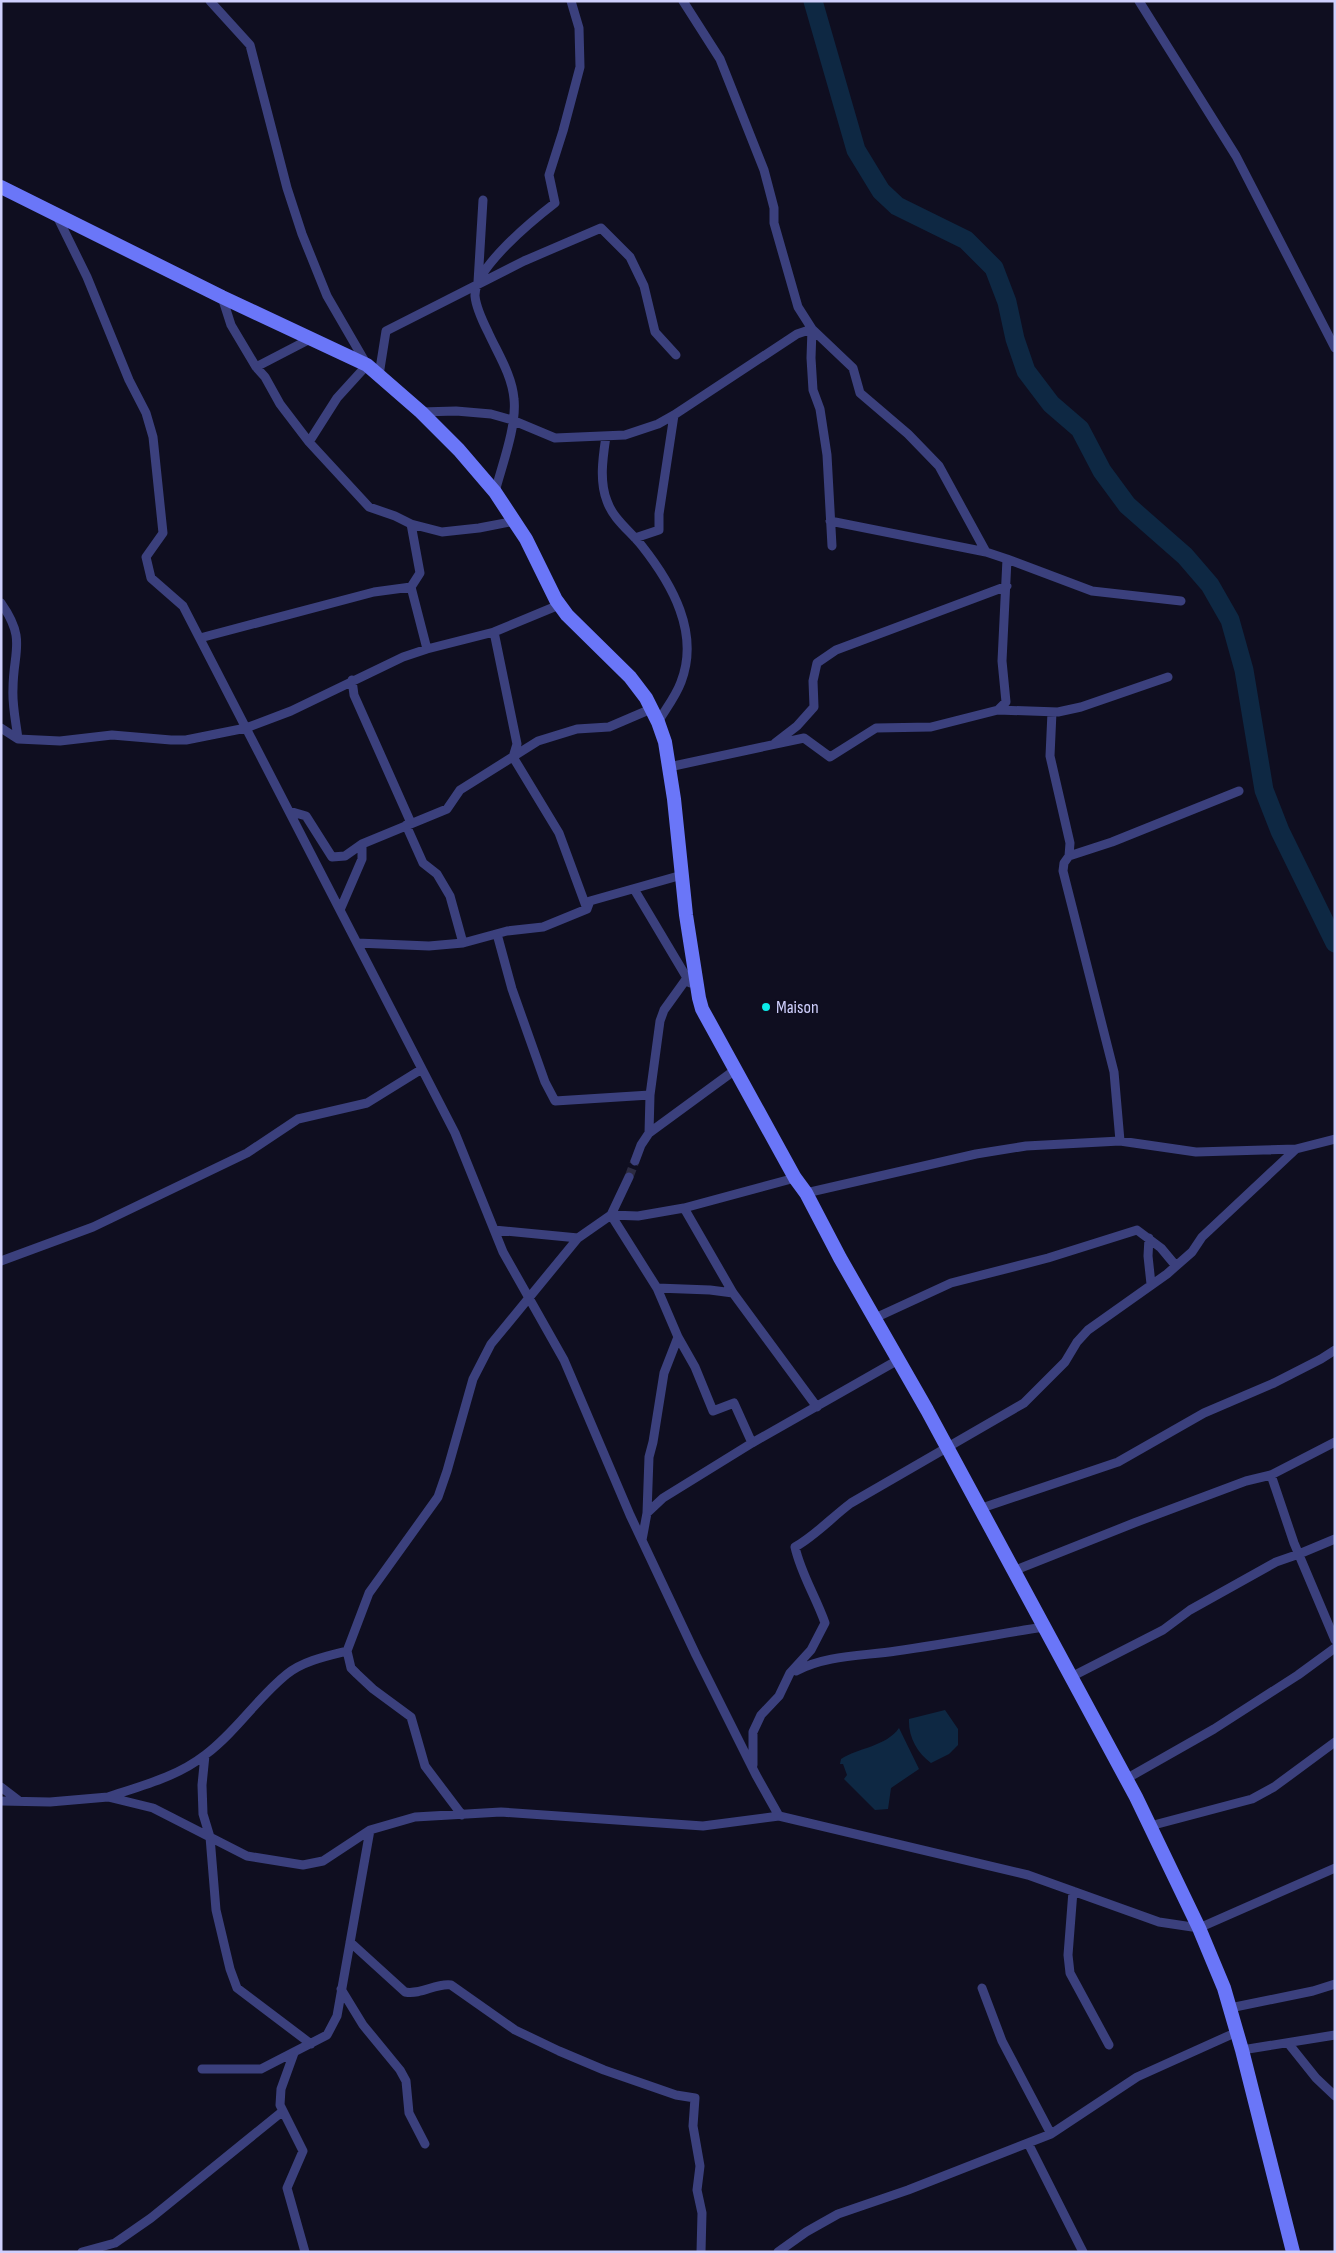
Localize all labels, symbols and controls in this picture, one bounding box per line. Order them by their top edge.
place label: Maison [776,997,819,1018]
marker: Maison [760,1001,772,1013]

